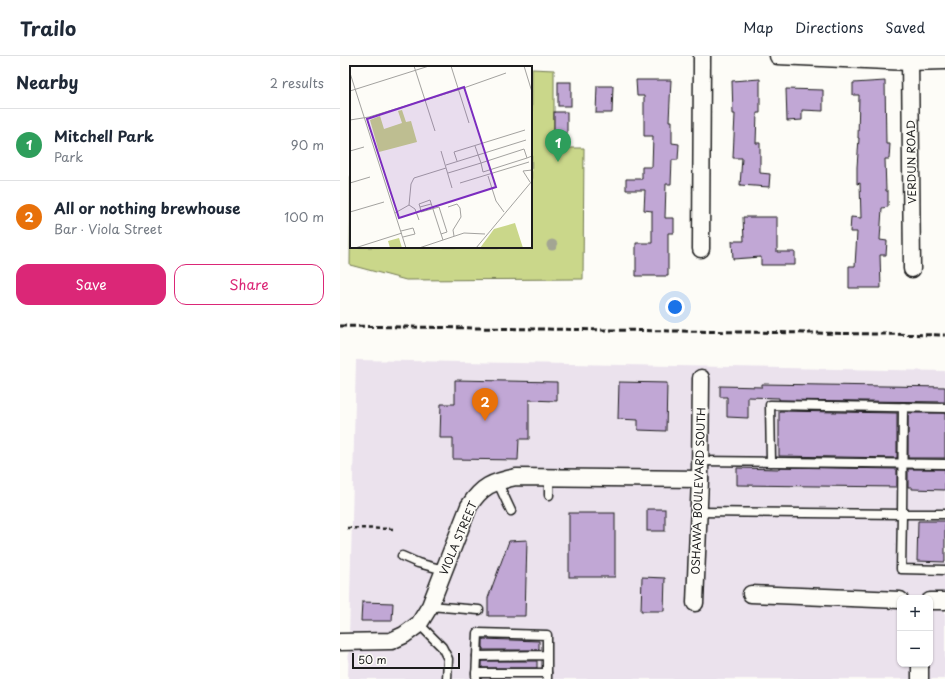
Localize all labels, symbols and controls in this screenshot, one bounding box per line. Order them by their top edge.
text: Trailo [20,14,76,42]
text: Map [743,17,773,38]
text: Directions [795,17,863,38]
text: Saved [885,17,925,38]
inset map [350,66,532,248]
text: Nearby [16,69,78,95]
text: 2 results [270,73,324,92]
street label: VERDUN ROAD [902,120,920,204]
text: Mitchell Park [54,124,154,147]
pin: 1 [545,129,571,162]
text: 1 [26,135,32,154]
text: 90 m [291,135,324,154]
text: Park [54,147,83,166]
text: All or nothing brewhouse [54,196,240,219]
text: 2 [24,207,34,226]
text: 100 m [284,207,324,226]
text: Bar · Viola Street [54,219,162,238]
button: Save [16,264,166,305]
button: Share [174,264,324,305]
your location [665,297,685,317]
pin: 2 [472,388,498,421]
street label: OSHAWA BOULEVARD SOUTH [687,407,709,575]
street label: VIOLA STREET [435,498,481,578]
map controls [897,595,933,667]
button: + [897,595,933,631]
button: − [897,631,933,667]
scale bar [352,651,460,670]
text: 50 m [358,651,387,668]

